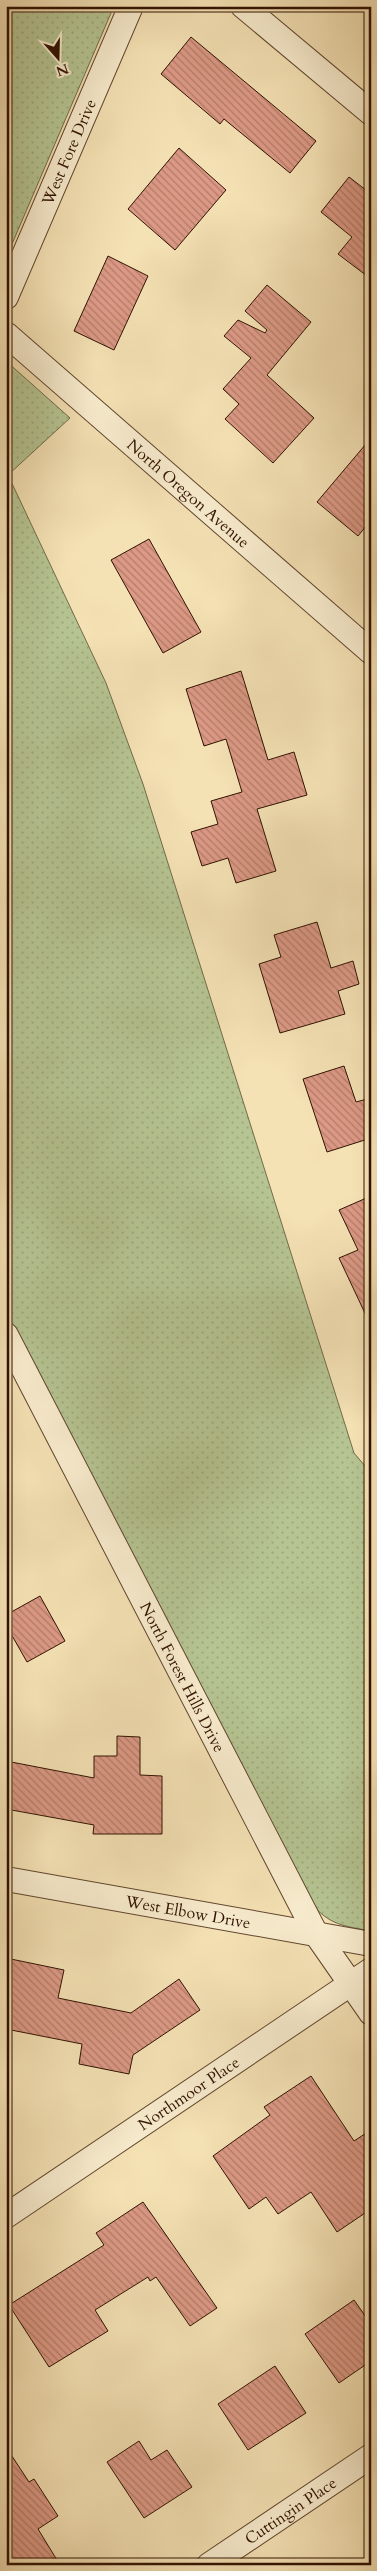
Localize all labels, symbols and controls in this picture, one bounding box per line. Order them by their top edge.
north arrow [32,32,82,82]
text: N [53,59,71,81]
street label: West Fore Drive [36,96,102,210]
street label: North Oregon Avenue [122,434,254,553]
street label: North Forest Hills Drive [134,1598,230,1756]
street label: West Elbow Drive [123,1890,252,1934]
street label: Northmoor Place [134,2052,244,2136]
street label: Cuttingin Place [240,2472,341,2550]

